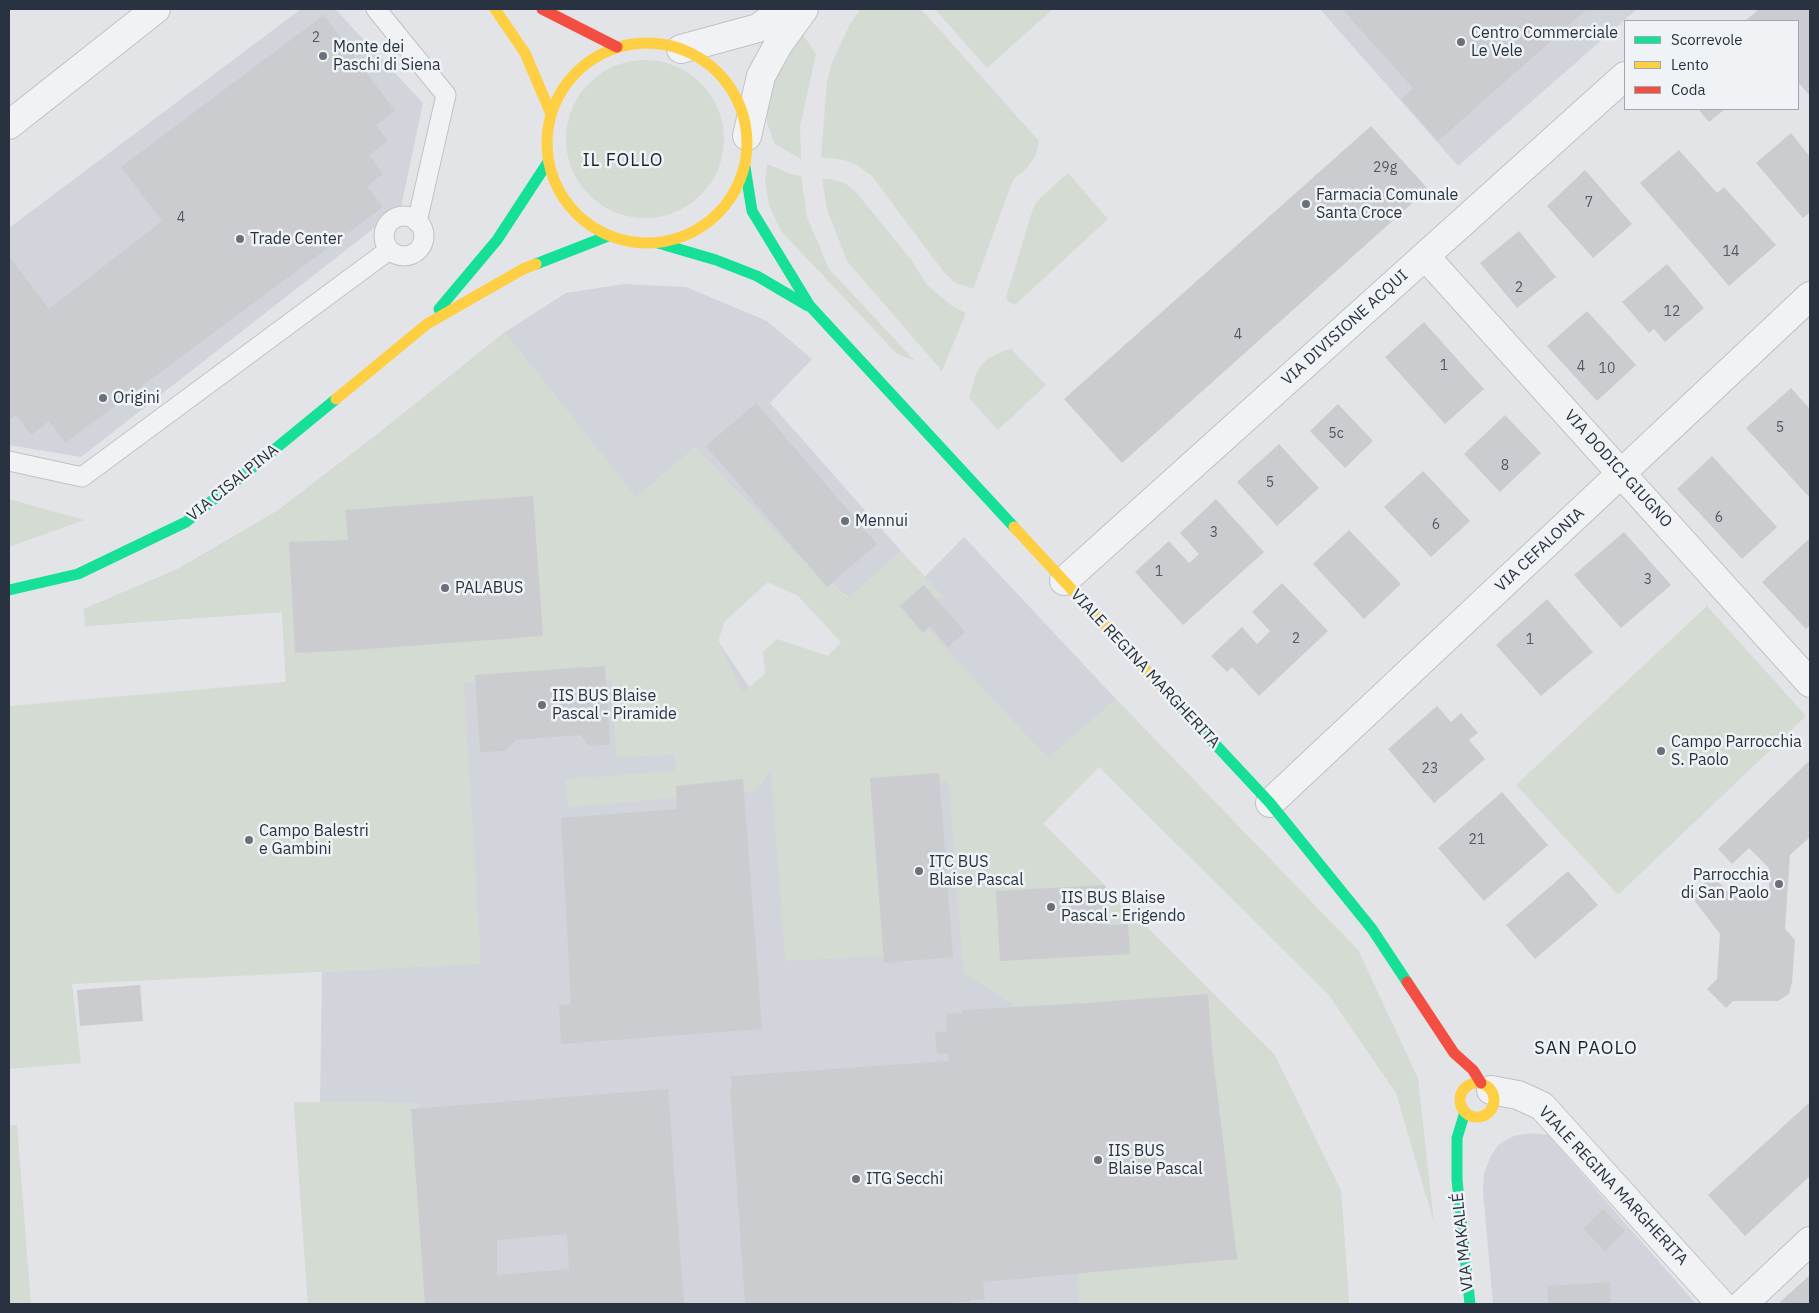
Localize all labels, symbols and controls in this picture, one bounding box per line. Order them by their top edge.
legend [1624,20,1799,110]
place label: Centro Commerciale Le Vele [1471,23,1618,61]
house number: 2 [312,30,320,46]
text: Scorrevole [1671,30,1743,49]
marker: Centro Commerciale Le Vele [1455,36,1467,48]
place label: Monte dei Paschi di Siena [333,37,441,75]
marker: Monte dei Paschi di Siena [317,50,329,62]
text: Lento [1671,55,1709,74]
text: Coda [1671,80,1705,99]
district label: IL FOLLO [581,150,665,172]
house number: 29g [1373,160,1397,176]
place label: Farmacia Comunale Santa Croce [1316,185,1458,223]
house number: 7 [1585,195,1593,211]
marker: Farmacia Comunale Santa Croce [1300,198,1312,210]
house number: 4 [177,210,185,226]
place label: Trade Center [250,229,343,249]
marker: Trade Center [234,233,246,245]
house number: 14 [1723,244,1739,260]
street label: VIA DIVISIONE ACQUI [1278,266,1412,390]
house number: 2 [1515,280,1523,296]
house number: 12 [1664,304,1680,320]
house number: 4 [1234,327,1242,343]
house number: 1 [1440,358,1448,374]
house number: 4 [1577,359,1585,375]
house number: 10 [1599,361,1615,377]
place label: Origini [113,388,160,408]
marker: Origini [97,392,109,404]
street label: VIA DODICI GIUGNO [1560,406,1676,532]
house number: 5 [1776,420,1784,436]
house number: 5c [1328,426,1344,442]
street label: VIA CISALPINA [184,440,282,526]
house number: 8 [1501,458,1509,474]
house number: 5 [1266,475,1274,491]
street label: VIA CEFALONIA [1491,504,1589,596]
house number: 6 [1715,510,1723,526]
place label: Mennui [855,511,908,531]
marker: Mennui [839,515,851,527]
house number: 6 [1432,517,1440,533]
house number: 3 [1210,525,1218,541]
house number: 1 [1155,564,1163,580]
house number: 3 [1644,572,1652,588]
place label: PALABUS [455,578,523,598]
marker: PALABUS [439,582,451,594]
street label: VIALE REGINA MARGHERITA [1066,586,1224,752]
house number: 2 [1292,631,1300,647]
house number: 1 [1526,632,1534,648]
place label: IIS BUS Blaise Pascal - Piramide [552,686,677,724]
marker: IIS BUS Blaise Pascal - Piramide [536,699,548,711]
place label: Campo Parrocchia S. Paolo [1671,732,1802,770]
marker: Campo Parrocchia S. Paolo [1655,745,1667,757]
house number: 23 [1422,761,1438,777]
place label: Campo Balestri e Gambini [259,821,369,859]
house number: 21 [1469,832,1485,848]
marker: Campo Balestri e Gambini [243,834,255,846]
place label: ITC BUS Blaise Pascal [929,852,1024,890]
marker: ITC BUS Blaise Pascal [913,865,925,877]
place label: Parrocchia di San Paolo [1681,865,1769,903]
marker: Parrocchia di San Paolo [1773,878,1785,890]
place label: IIS BUS Blaise Pascal - Erigendo [1061,888,1185,926]
marker: IIS BUS Blaise Pascal - Erigendo [1045,901,1057,913]
district label: SAN PAOLO [1533,1038,1639,1060]
street label: VIALE REGINA MARGHERITA [1534,1103,1692,1269]
place label: IIS BUS Blaise Pascal [1108,1141,1203,1179]
marker: IIS BUS Blaise Pascal [1092,1154,1104,1166]
place label: ITG Secchi [866,1169,943,1189]
marker: ITG Secchi [850,1173,862,1185]
street label: VIA MAKALLÉ [1448,1192,1478,1292]

